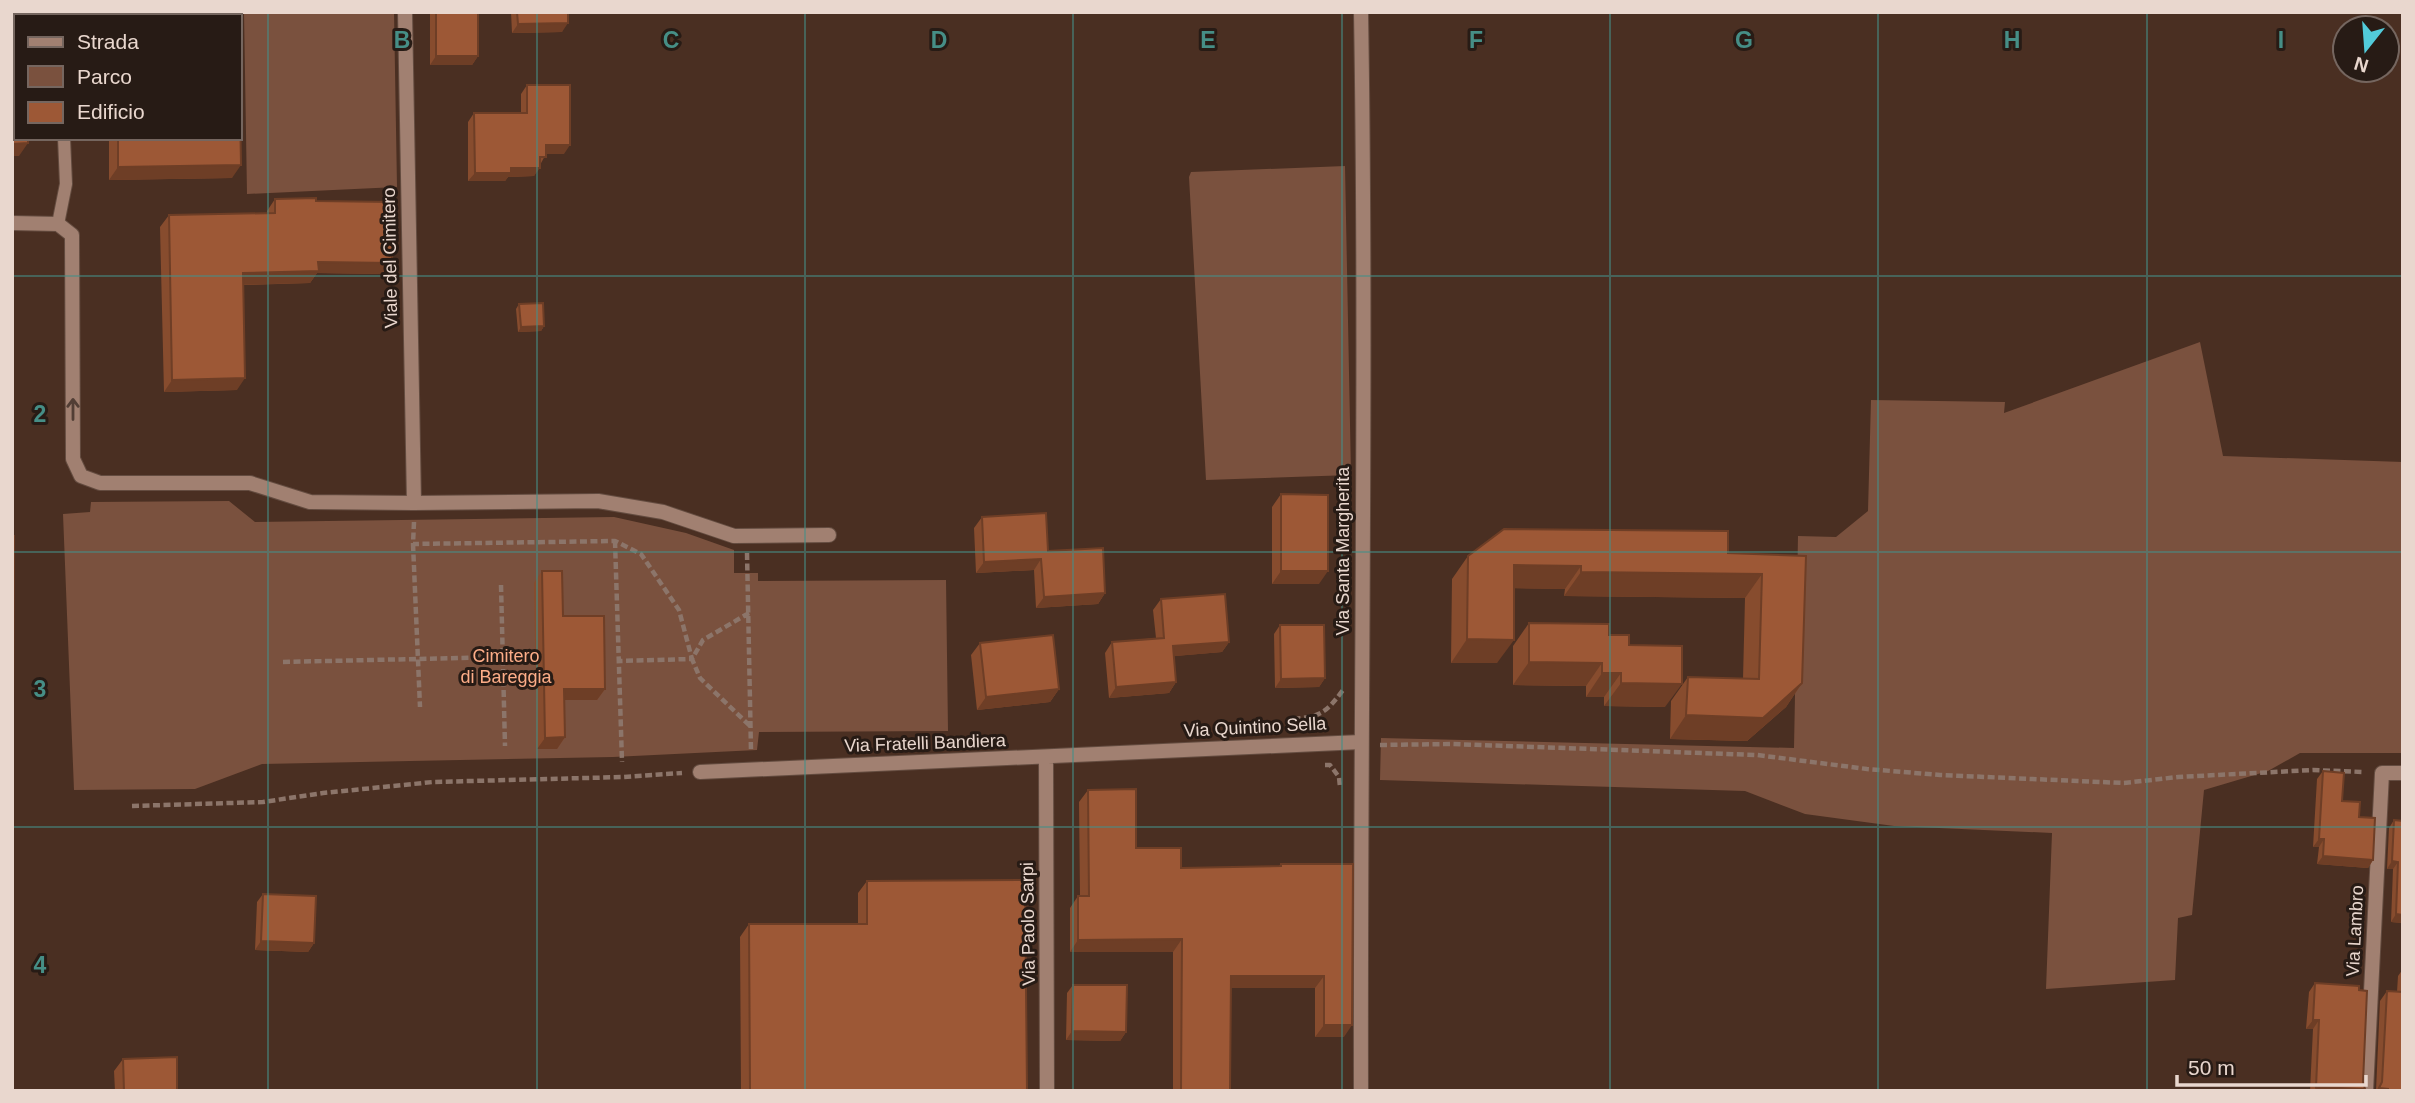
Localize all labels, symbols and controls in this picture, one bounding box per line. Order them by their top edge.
legend [14,14,242,140]
north arrow [2331,14,2401,84]
text: B [394,27,410,53]
text: C [663,27,679,53]
text: D [931,27,947,53]
text: E [1200,27,1216,53]
text: F [1469,27,1483,53]
text: G [1735,27,1753,53]
text: H [2004,27,2020,53]
text: I [2278,27,2284,53]
text: Strada [77,30,139,53]
text: N [2352,53,2371,77]
text: Parco [77,65,132,88]
text: Edificio [77,100,145,123]
street label: Viale del Cimitero [379,187,401,329]
one-way arrow [66,398,80,421]
text: 2 [34,401,46,427]
street label: Via Santa Margherita [1333,466,1353,635]
park label: Cimitero di Bareggia [460,646,553,687]
text: 3 [34,676,46,702]
street label: Via Quintino Sella [1183,713,1328,741]
street label: Via Fratelli Bandiera [844,730,1007,756]
street label: Via Paolo Sarpi [1017,862,1039,986]
street label: Via Lambro [2343,885,2367,977]
text: 4 [34,952,47,978]
scale bar [2177,1044,2366,1088]
text: 50 m [2188,1056,2235,1079]

